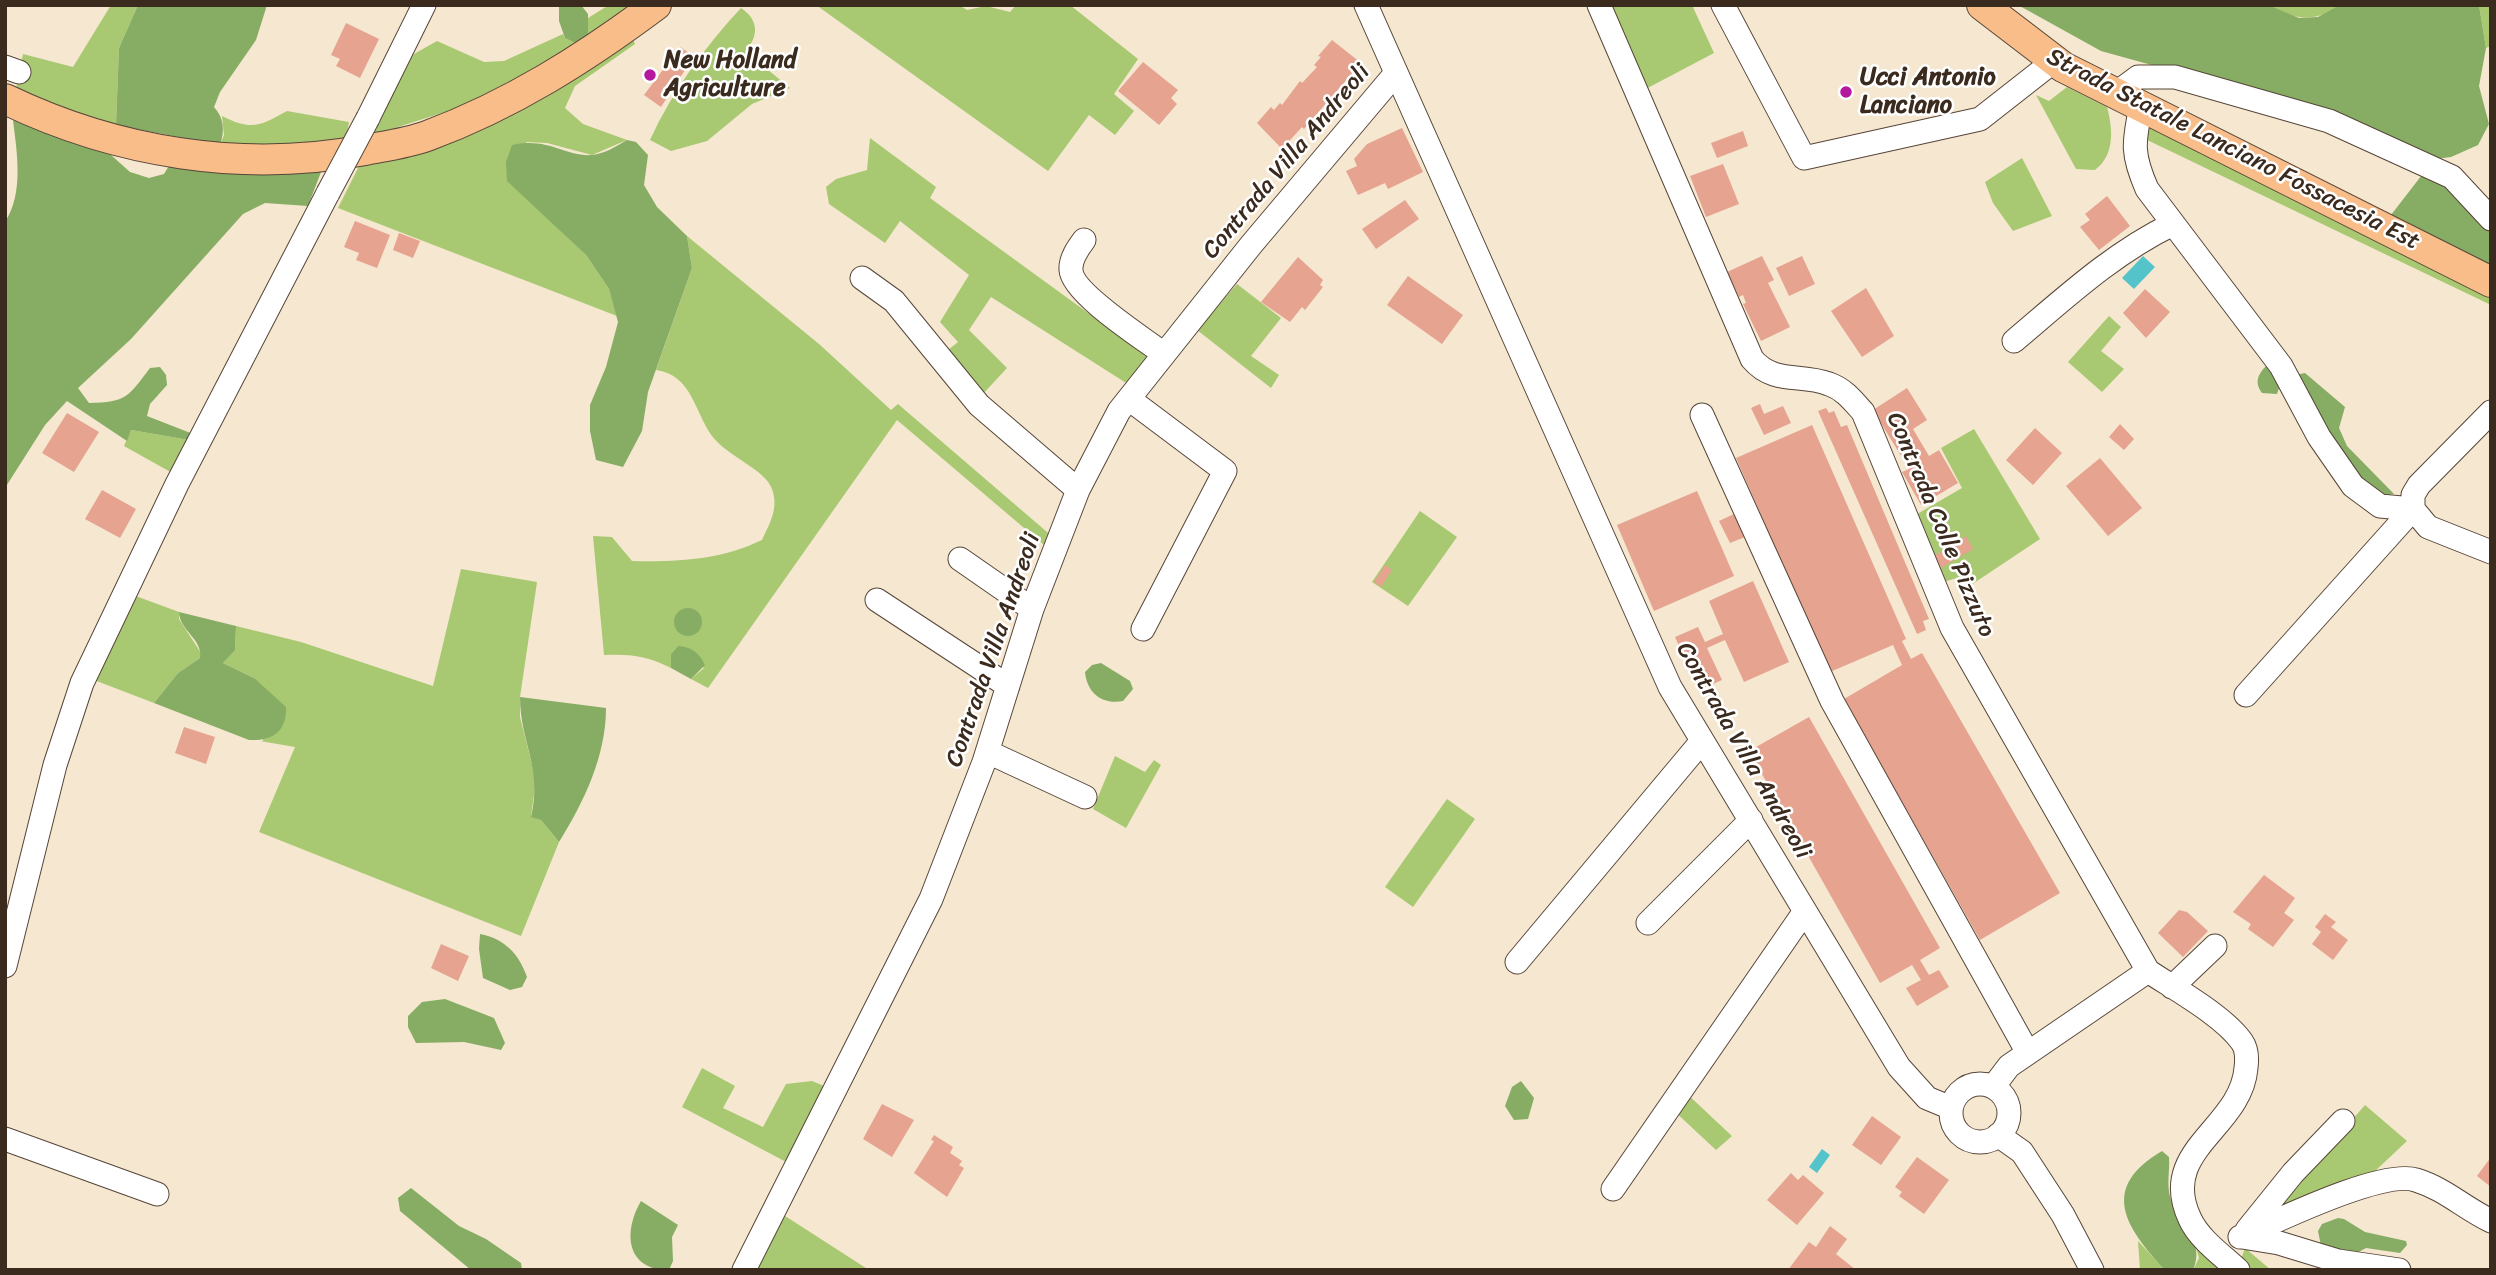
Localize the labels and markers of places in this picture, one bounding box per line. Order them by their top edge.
place label: New Holland Agriculture [664,47,796,103]
place label: Ucci Antonio Lanciano [1860,64,1996,120]
marker: New Holland Agriculture [642,67,658,83]
marker: Ucci Antonio Lanciano [1838,84,1854,100]

